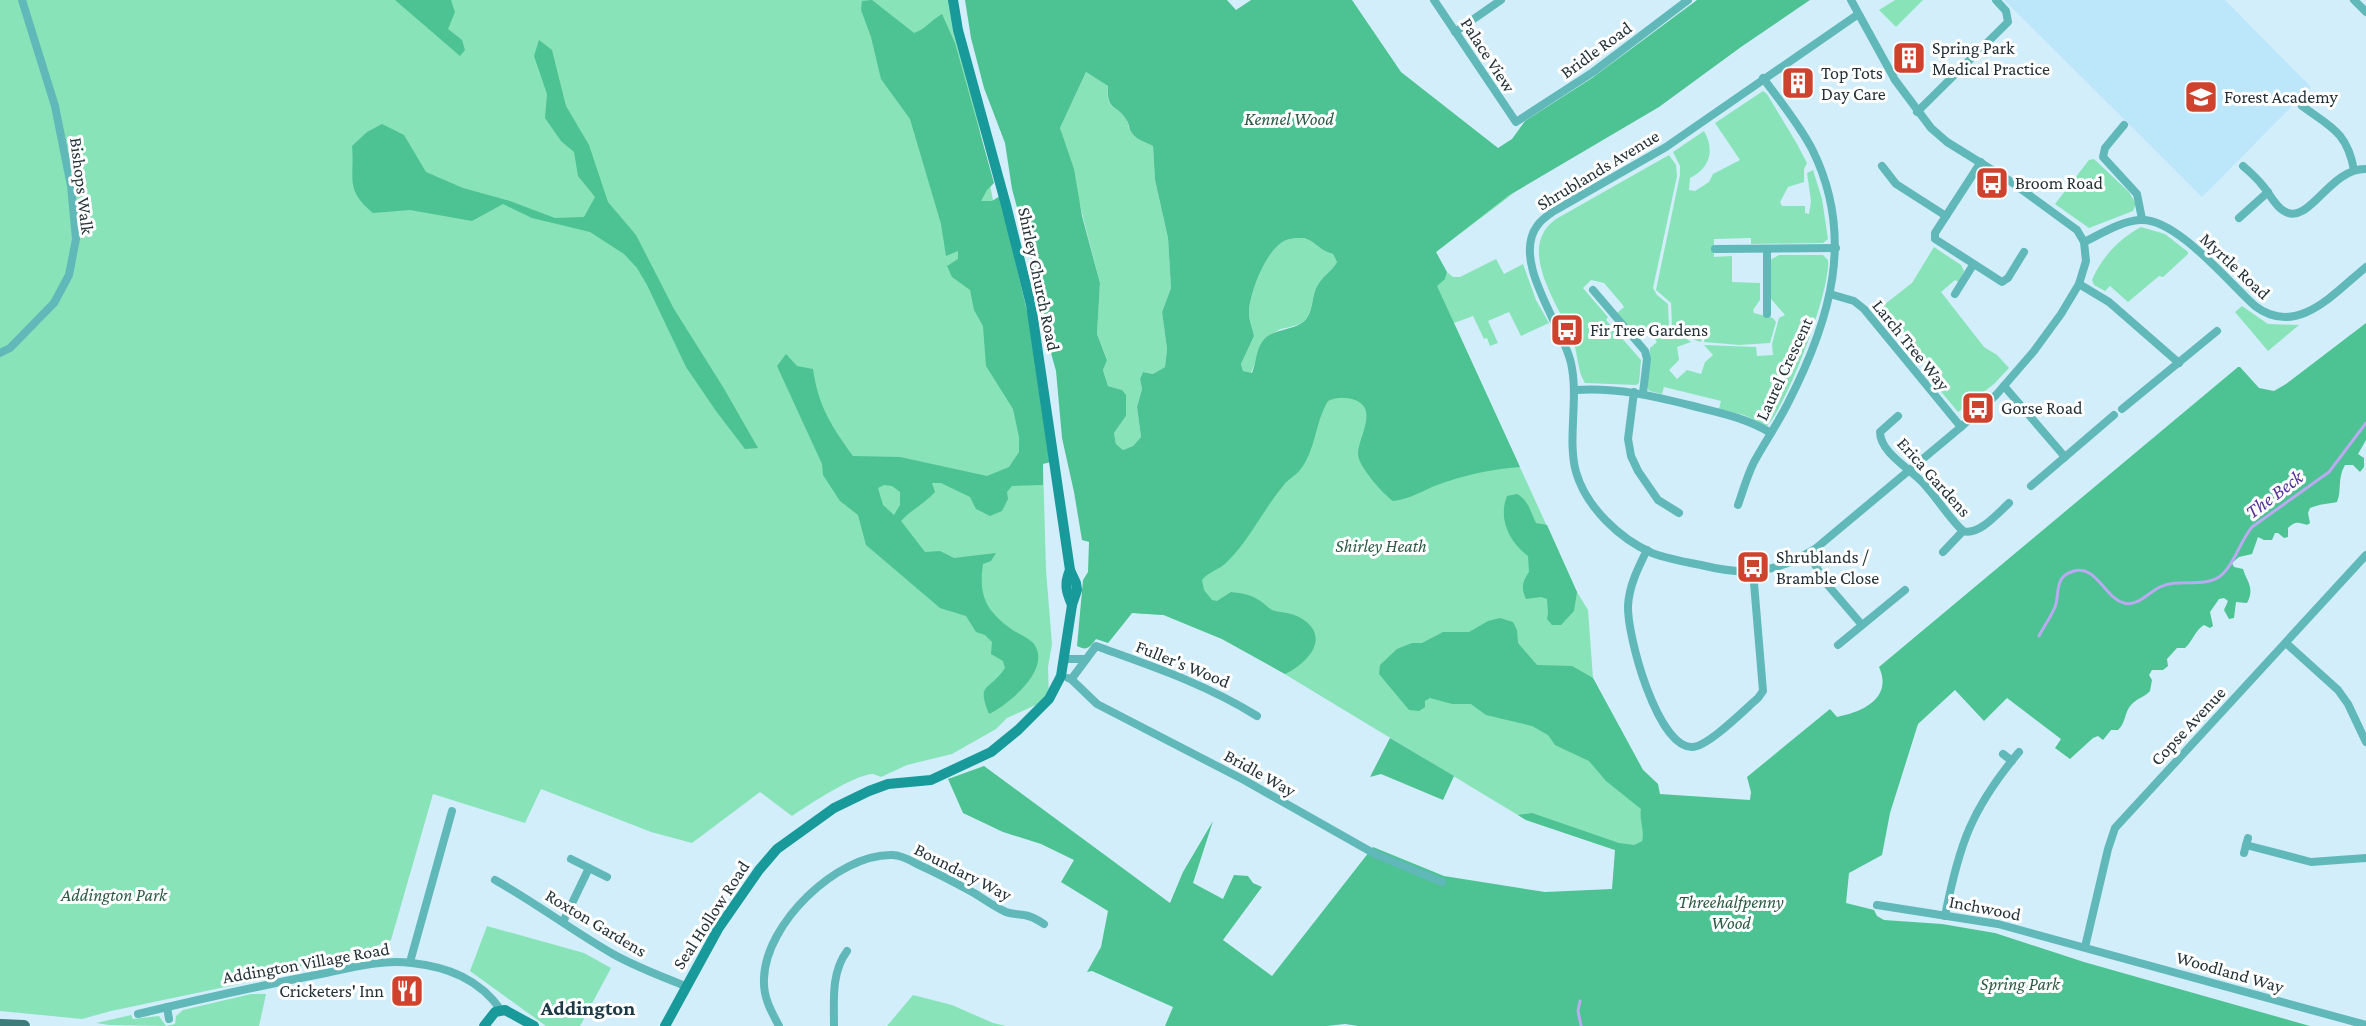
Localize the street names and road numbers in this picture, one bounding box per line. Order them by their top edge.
street label: Palace View [1457,14,1520,97]
street label: Bridle Road [1557,17,1636,82]
street label: Shrublands Avenue [1533,126,1663,214]
street label: Bishops Walk [66,136,98,236]
street label: Shirley Church Road [1014,205,1064,353]
street label: Myrtle Road [2196,229,2274,304]
street label: Larch Tree Way [1868,296,1954,395]
street label: Laurel Crescent [1751,313,1817,424]
street label: Erica Gardens [1893,433,1975,521]
street label: Fuller's Wood [1133,636,1233,692]
street label: Copse Avenue [2146,682,2230,769]
street label: Bridle Way [1221,745,1300,801]
street label: Boundary Way [911,839,1015,905]
street label: Seal Hollow Road [669,857,754,973]
street label: Roxton Gardens [542,885,650,961]
street label: Inchwood [1947,891,2023,925]
street label: Addington Village Road [221,938,391,988]
street label: Woodland Way [2174,947,2287,997]

